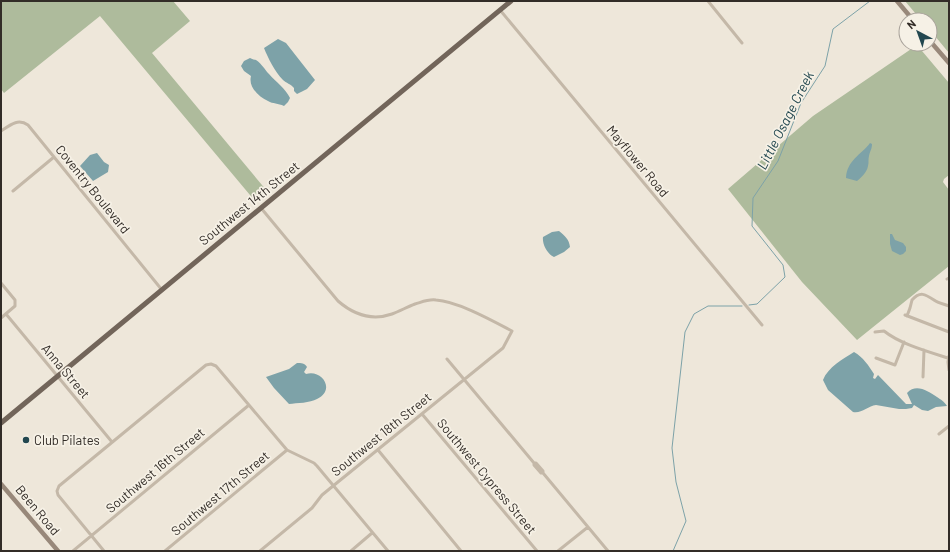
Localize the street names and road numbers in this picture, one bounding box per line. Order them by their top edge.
street label: Mayflower Road [603,122,673,200]
street label: Coventry Boulevard [52,141,134,237]
street label: Southwest 14th Street [196,158,302,248]
street label: Anna Street [38,340,94,402]
street label: Southwest 18th Street [328,389,434,479]
street label: Southwest Cypress Street [434,415,540,537]
street label: Southwest 16th Street [102,424,208,516]
street label: Southwest 17th Street [168,447,272,539]
street label: Been Road [12,482,64,538]

